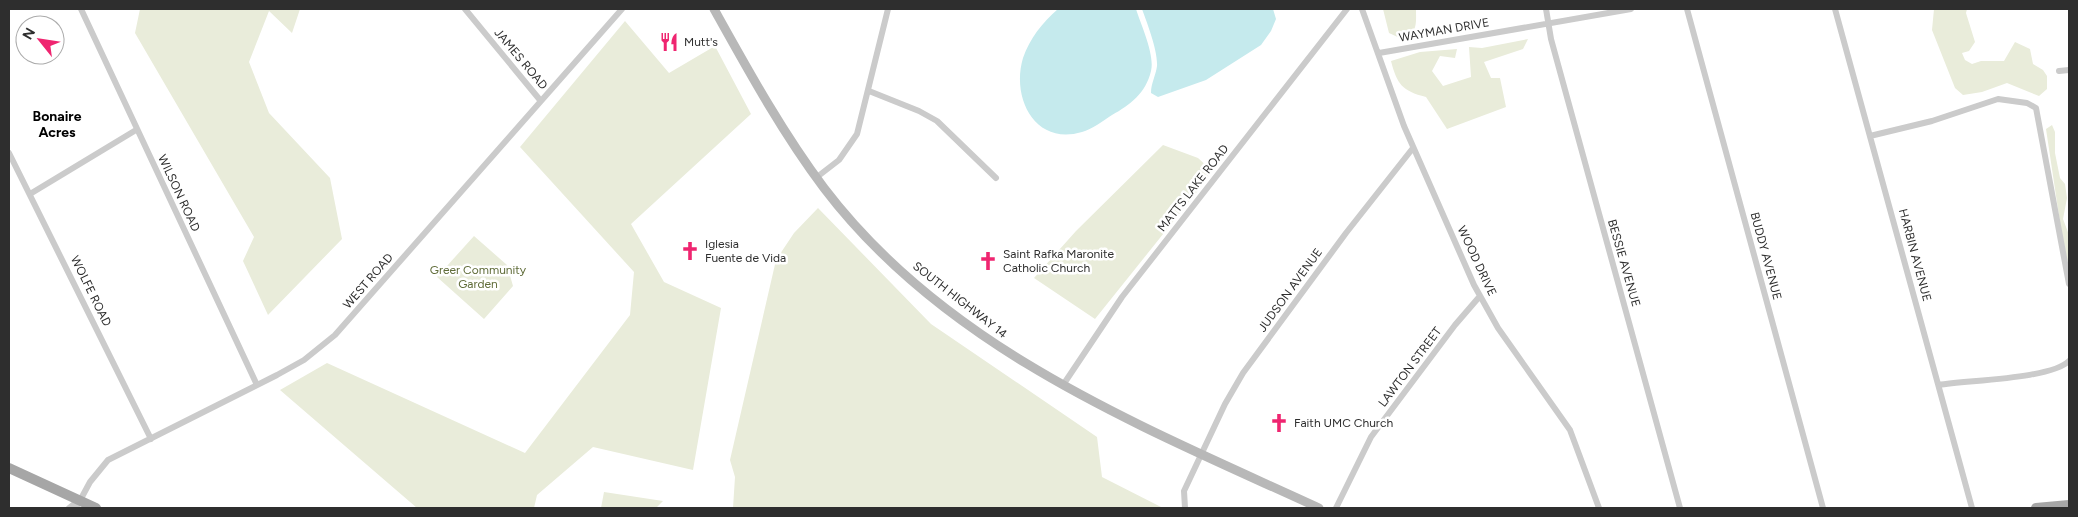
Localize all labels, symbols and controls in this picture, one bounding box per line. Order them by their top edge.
north arrow [15,15,65,65]
street label: WAYMAN DRIVE [1398,15,1490,45]
text: N [19,25,39,43]
street label: JAMES ROAD [491,26,551,92]
restaurant icon: Mutt's [658,31,680,53]
place label: Mutt's [684,35,718,49]
district label: Bonaire Acres [33,108,82,141]
street label: MATTS LAKE ROAD [1155,142,1231,234]
street label: WILSON ROAD [155,152,203,234]
street label: HARBIN AVENUE [1896,207,1934,303]
street label: BUDDY AVENUE [1748,211,1784,301]
street label: BESSIE AVENUE [1605,218,1643,308]
street label: WOOD DRIVE [1455,224,1499,298]
place label: Iglesia Fuente de Vida [705,237,786,265]
church icon: Iglesia Fuente de Vida [679,240,701,262]
street label: JUDSON AVENUE [1255,246,1325,334]
place label: Saint Rafka Maronite Catholic Church [1003,247,1115,275]
street label: WEST ROAD [340,250,396,312]
church icon: Saint Rafka Maronite Catholic Church [977,250,999,272]
street label: WOLFE ROAD [68,253,114,329]
street label: SOUTH HIGHWAY 14 [910,259,1010,341]
park label: Greer Community Garden [430,263,527,291]
street label: LAWTON STREET [1376,324,1445,410]
church icon: Faith UMC Church [1268,412,1290,434]
place label: Faith UMC Church [1294,416,1393,430]

